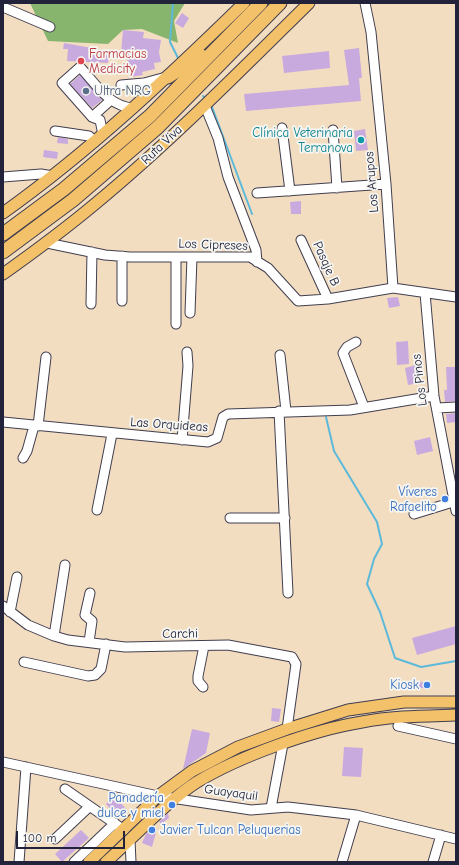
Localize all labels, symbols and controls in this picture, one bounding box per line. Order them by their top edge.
place label: Farmacias Medicity [89,46,146,77]
marker: Farmacias Medicity [76,56,86,66]
place label: Ultra NRG [94,83,151,99]
marker: Ultra NRG [81,86,91,96]
street label: Ruta Viva [138,122,186,168]
place label: Clínica Veterinaria Terranova [252,125,353,156]
marker: Clínica Veterinaria Terranova [356,135,366,145]
street label: Los Arupos [362,151,382,213]
street label: Los Cipreses [178,236,248,254]
street label: Pasaje B [309,239,343,289]
street label: Los Pinos [409,353,431,407]
street label: Las Orquideas [130,415,208,435]
place label: Víveres Rafaelito [390,484,437,515]
marker: Víveres Rafaelito [440,494,450,504]
street label: Carchi [162,626,198,642]
place label: Kiosk [390,677,419,693]
marker: Kiosk [422,680,432,690]
street label: Guayaquil [203,782,259,804]
place label: Panadería dulce y miel [97,790,164,821]
marker: Panadería dulce y miel [167,800,177,810]
place label: Javier Tulcan Peluquerias [160,822,301,838]
scale bar [18,823,127,849]
marker: Javier Tulcan Peluquerias [147,825,157,835]
text: 100 m [23,831,56,845]

